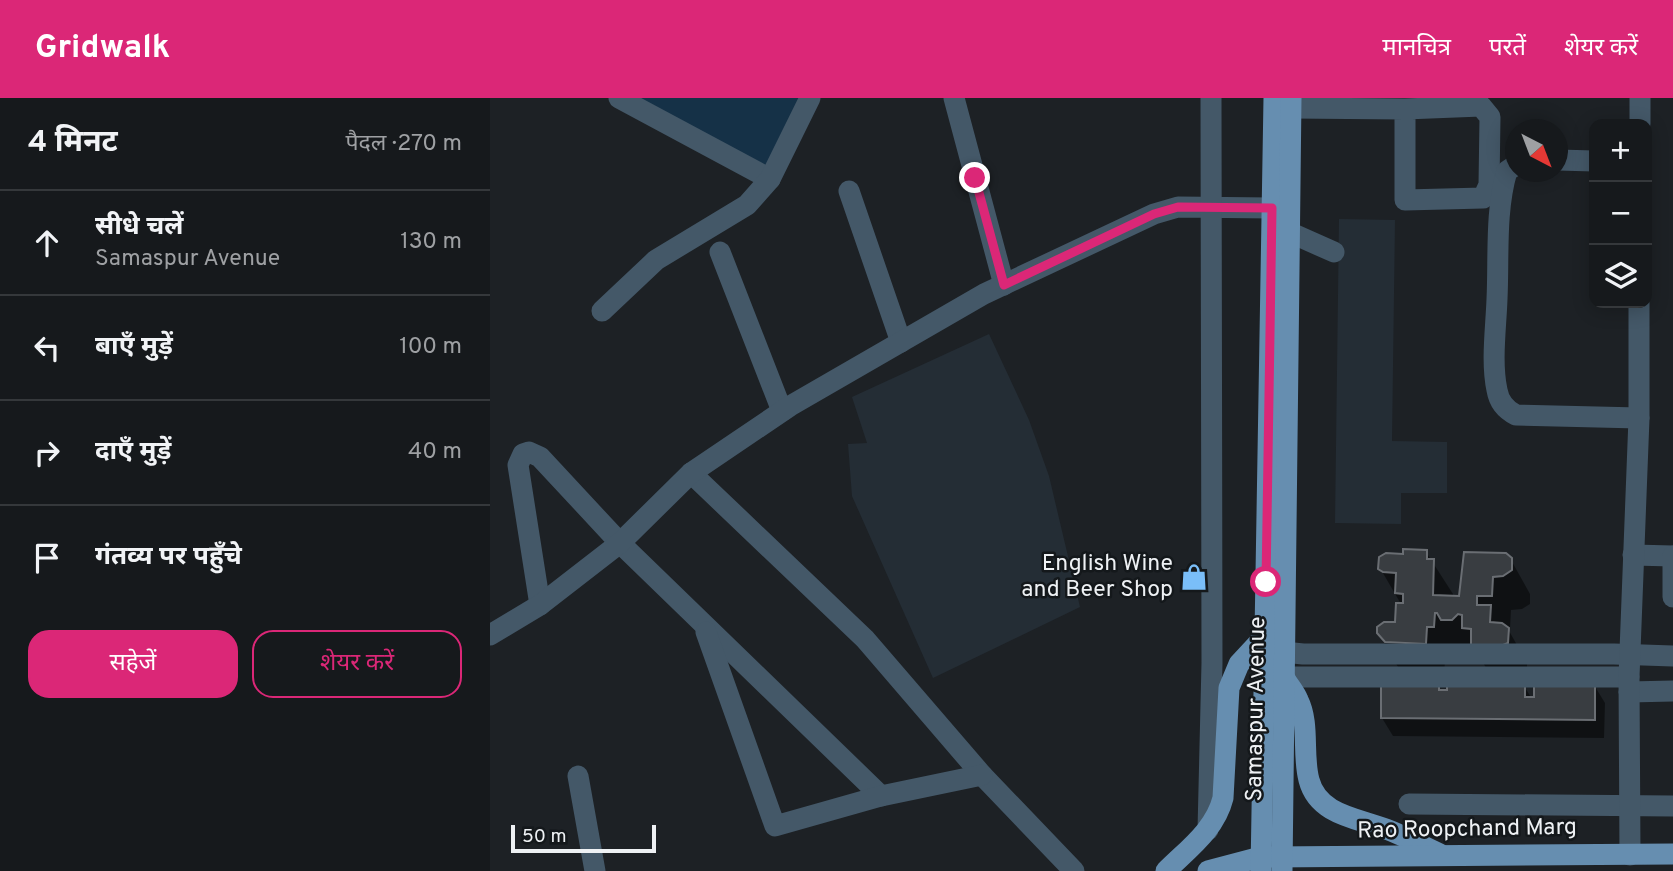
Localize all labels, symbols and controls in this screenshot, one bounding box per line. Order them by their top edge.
text: Gridwalk [35,28,170,70]
text: मानचित्र [1382,34,1451,64]
text: परतें [1489,34,1526,64]
text: शेयर करें [1564,34,1638,64]
north arrow [1505,119,1568,182]
map controls [1589,119,1652,308]
button: + [1589,119,1652,182]
text: 4 मिनट [28,125,118,162]
text: पैदल · 270 m [346,130,462,159]
route end [959,162,990,193]
button: − [1589,182,1652,245]
text: सीधे चलें [95,211,183,244]
icon: ahead [28,224,66,262]
text: 130 m [400,228,462,257]
text: Samaspur Avenue [95,245,280,274]
button: layers [1589,245,1652,308]
icon: left [28,329,66,367]
text: बाएँ मुड़ें [95,331,173,364]
text: 100 m [399,333,462,362]
icon: right [28,434,66,472]
text: दाएँ मुड़ें [95,436,171,469]
text: 40 m [408,438,462,467]
icon: arrive [28,539,66,577]
text: गंतव्य पर पहुँचे [95,541,242,574]
place label: English Wine and Beer Shop [1021,550,1173,605]
shop icon: English Wine and Beer Shop [1179,562,1209,592]
route start [1250,566,1281,597]
street label: Samaspur Avenue [1241,616,1273,802]
button: सहेजें [28,630,238,698]
button: शेयर करें [252,630,462,698]
street label: Rao Roopchand Marg [1357,814,1577,846]
scale bar [511,822,656,854]
text: 50 m [522,825,567,849]

